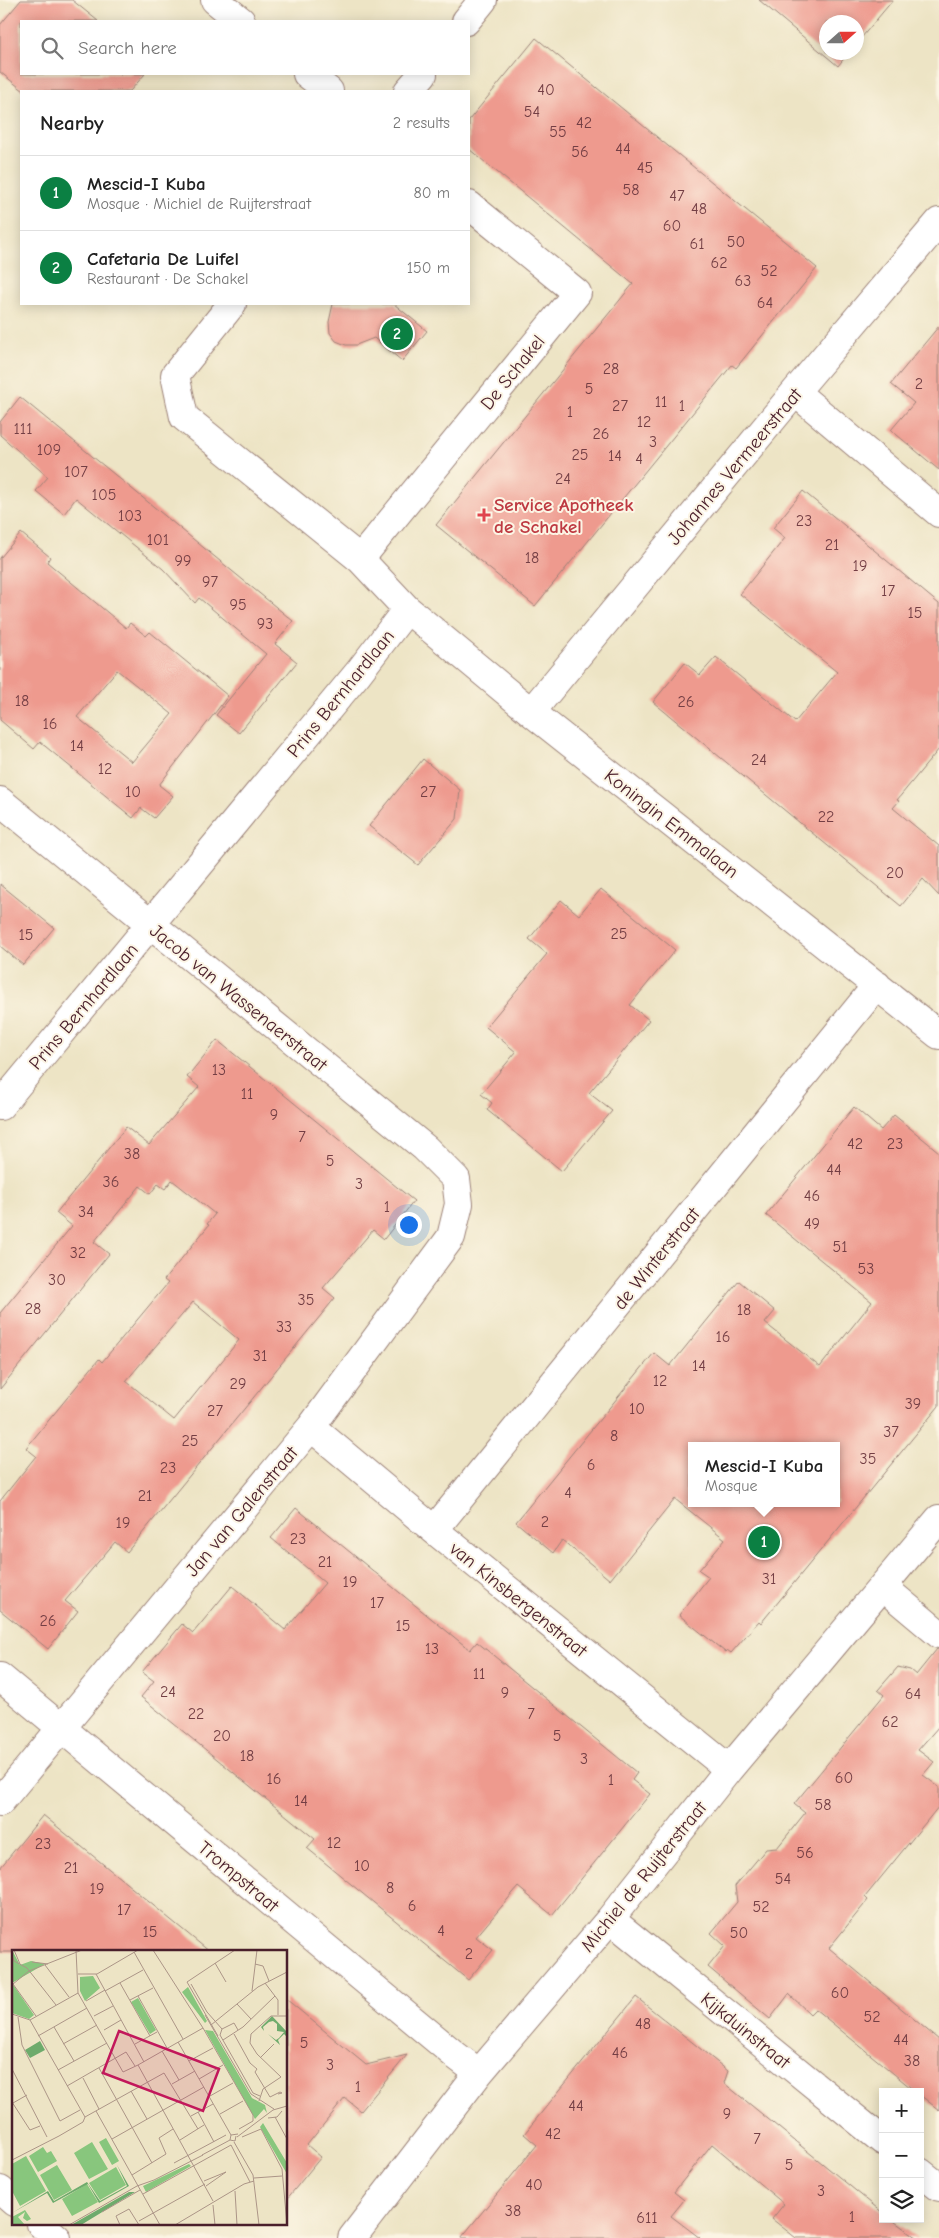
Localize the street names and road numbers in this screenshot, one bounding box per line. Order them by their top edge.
street label: De Schakel [476,331,550,414]
street label: Johannes Vermeerstraat [663,384,807,549]
street label: Prins Bernhardlaan [283,625,399,762]
street label: Koningin Emmalaan [600,765,743,883]
street label: Jacob van Wassenaerstraat [145,919,332,1076]
street label: Prins Bernhardlaan [25,939,143,1074]
street label: de Winterstraat [609,1203,705,1314]
street label: Jan van Galenstraat [181,1442,303,1581]
street label: van Kinsbergenstraat [445,1537,592,1662]
street label: Michiel de Ruijterstraat [576,1797,712,1956]
street label: Trompstraat [194,1837,284,1917]
street label: Kijkduinstraat [696,1988,795,2074]

